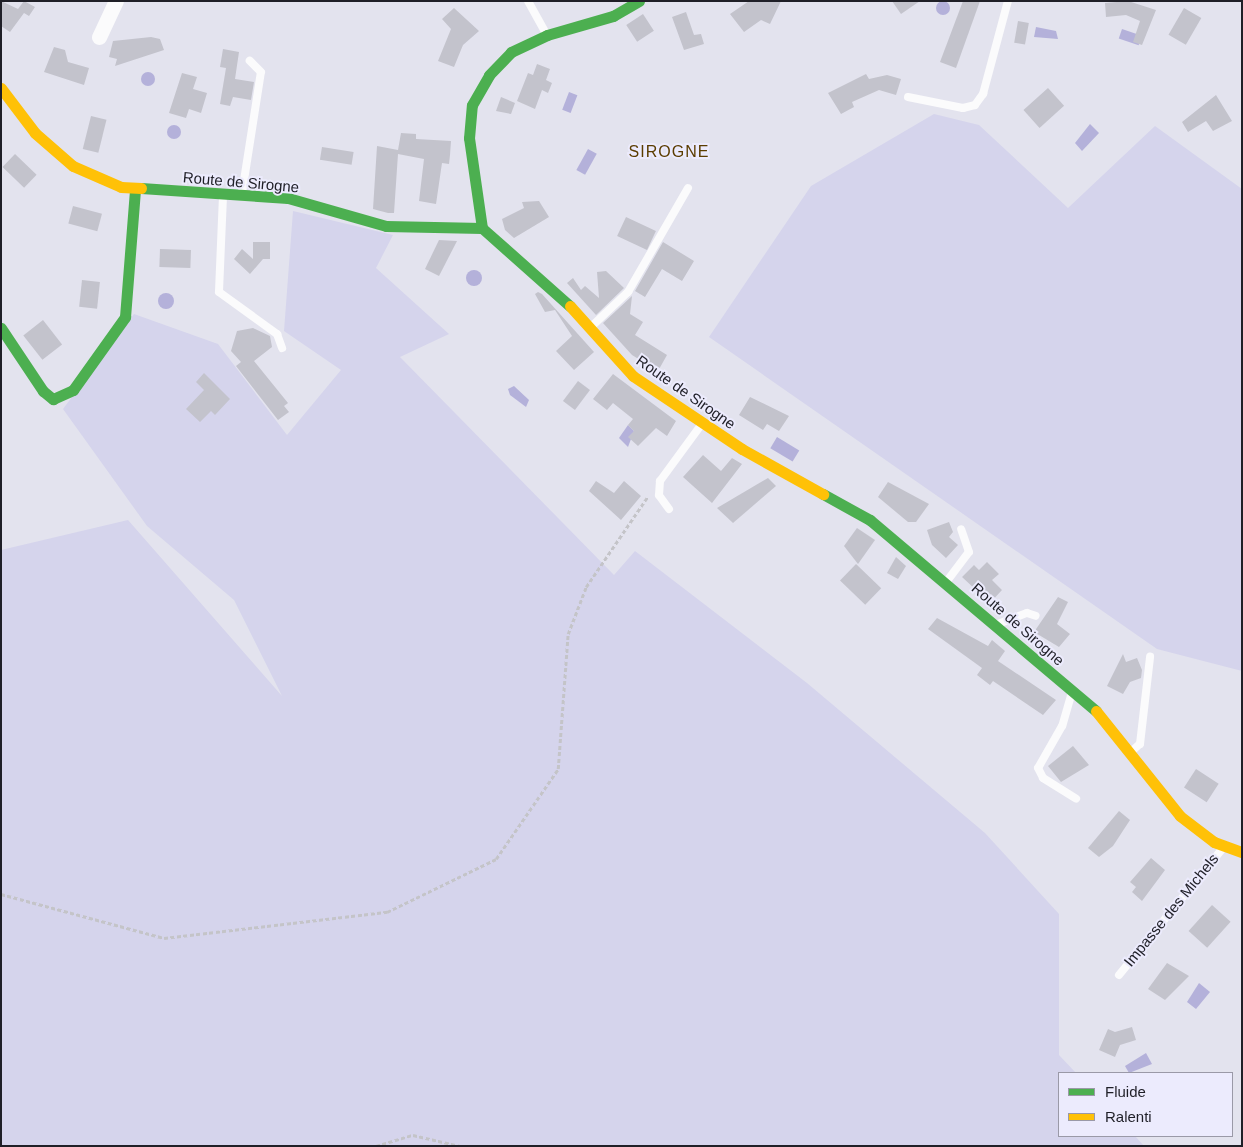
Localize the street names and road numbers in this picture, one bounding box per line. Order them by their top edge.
street label: Route de Sirogne [182,168,300,196]
street label: Route de Sirogne [633,351,739,433]
street label: Route de Sirogne [968,579,1068,669]
street label: Impasse des Michels [1120,850,1222,970]

